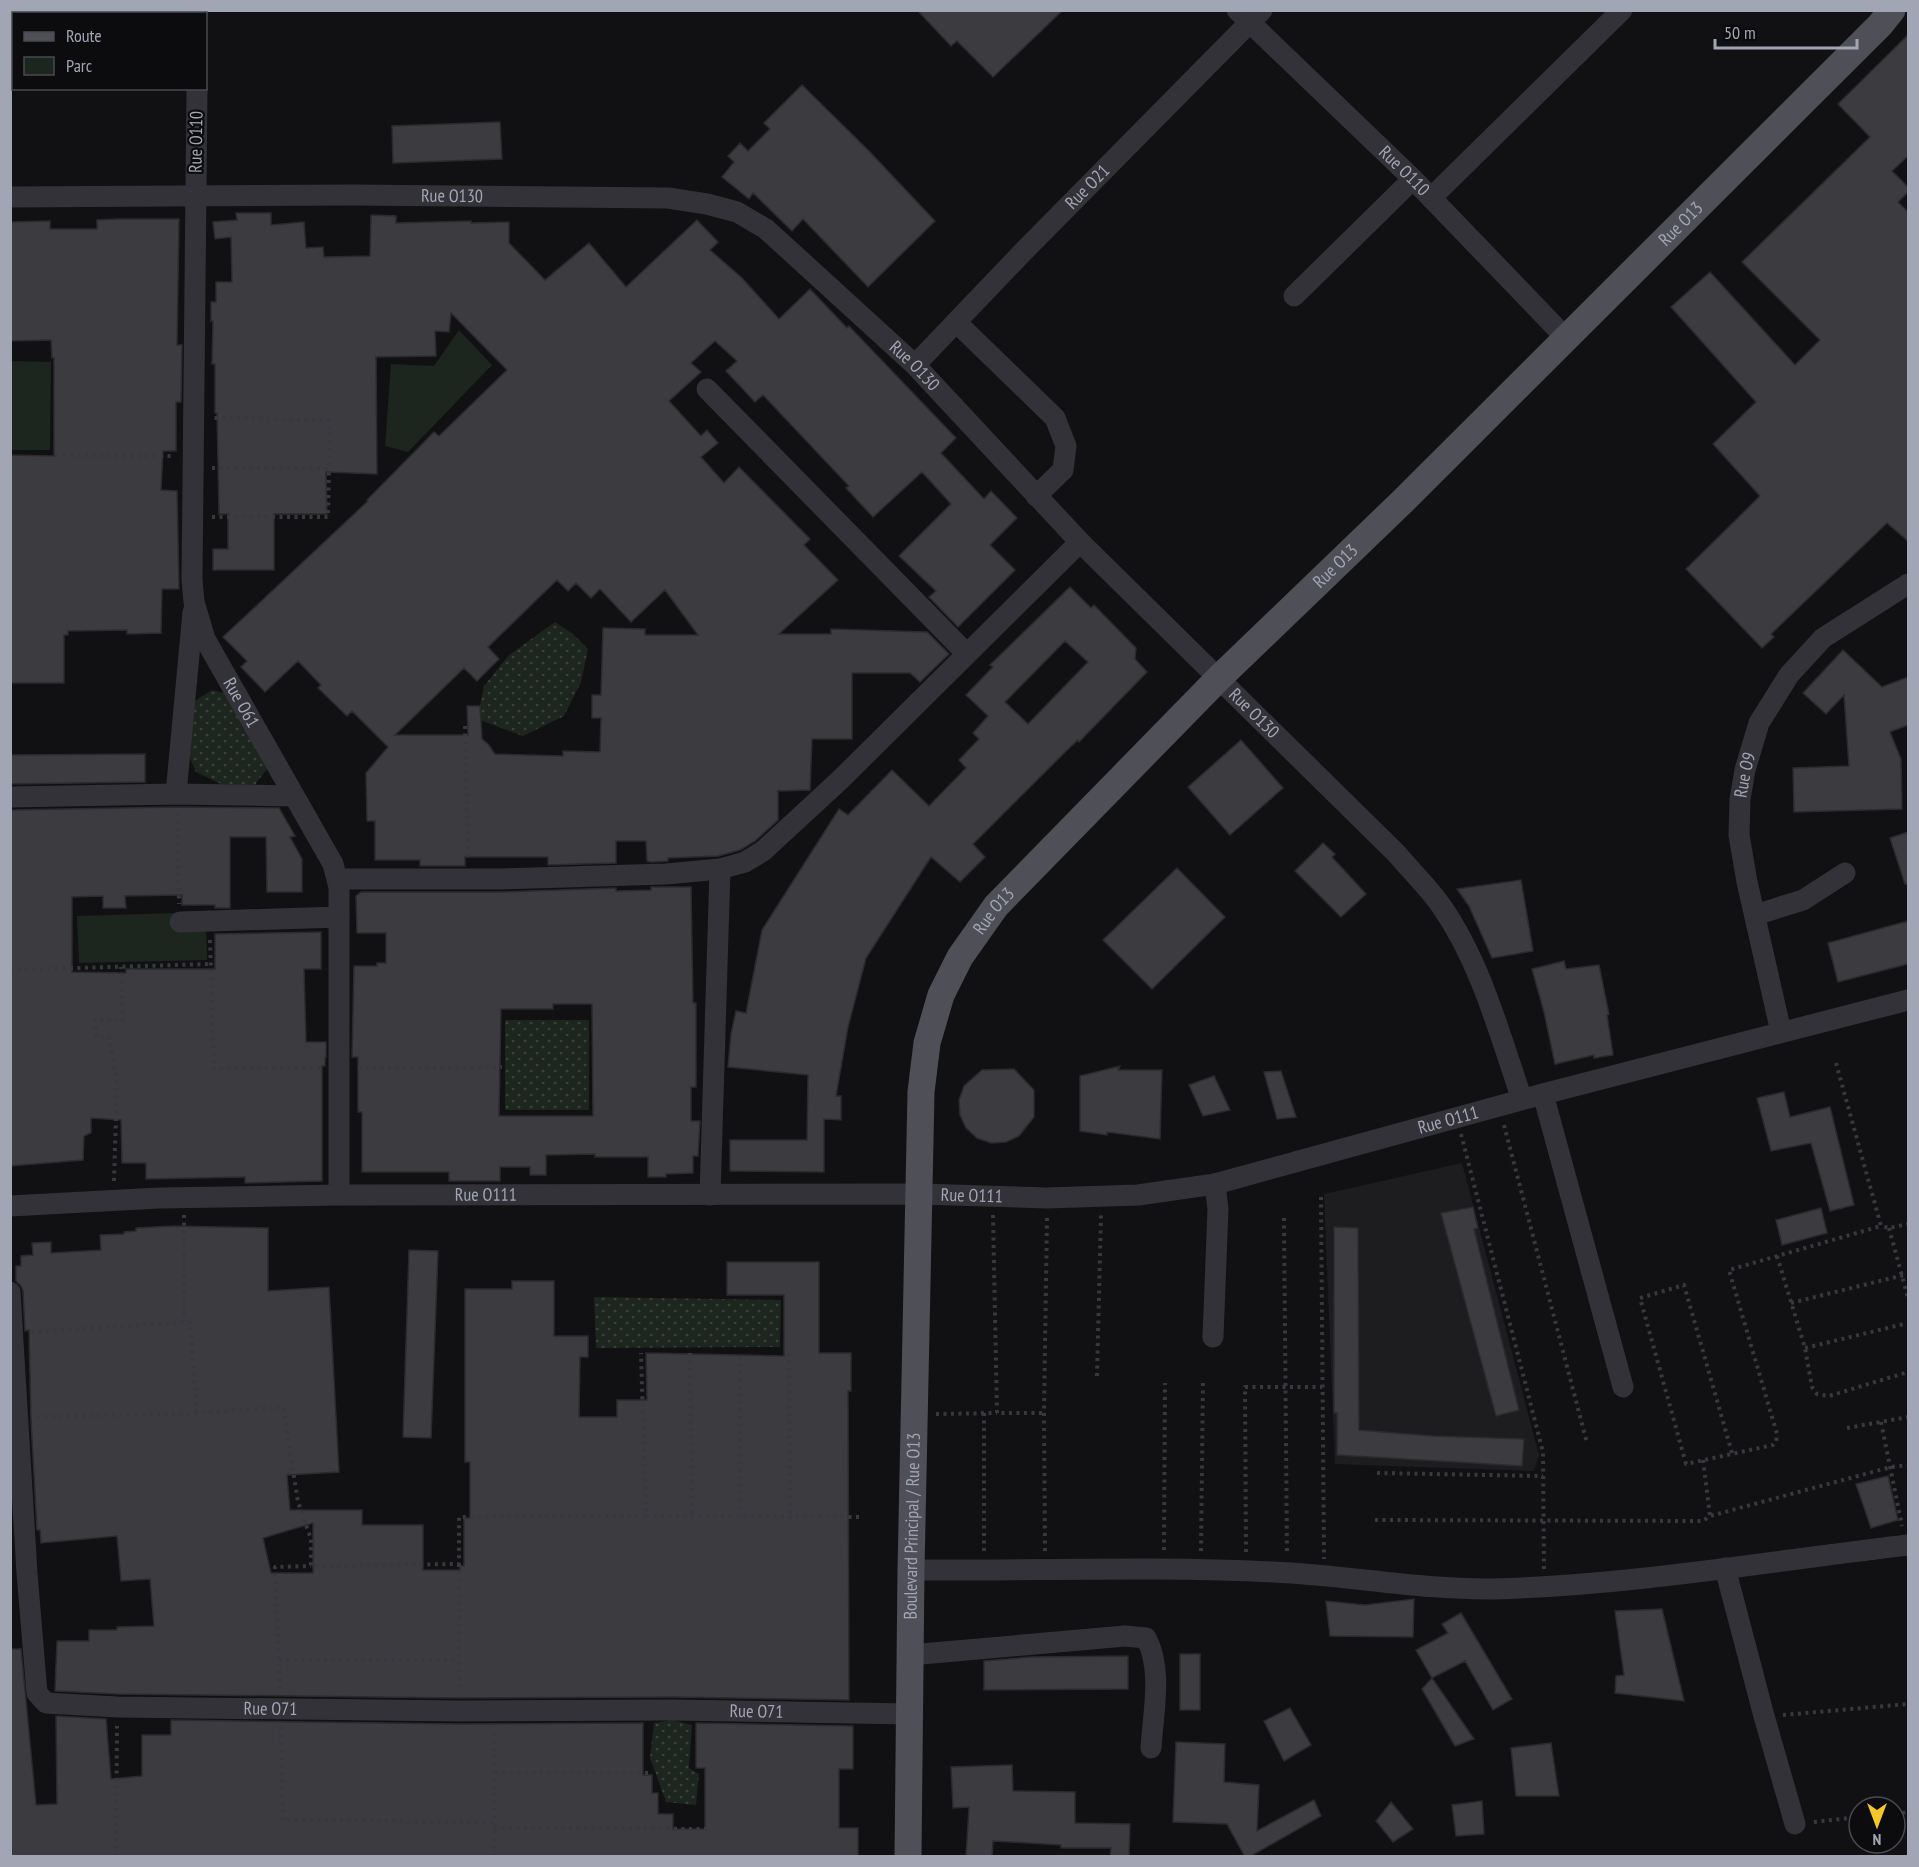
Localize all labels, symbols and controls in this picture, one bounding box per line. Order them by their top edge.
legend [12,12,207,90]
scale bar [1715,12,1858,50]
text: 50 m [1724,21,1756,44]
text: Route [66,24,102,47]
text: Parc [66,54,93,77]
street label: Rue O110 [183,111,208,173]
street label: Rue O110 [1374,141,1435,200]
street label: Rue O21 [1060,159,1114,214]
street label: Rue O130 [421,184,483,207]
street label: Rue O13 [1653,196,1708,251]
street label: Rue O130 [885,335,945,395]
street label: Rue O13 [1308,539,1363,592]
street label: Rue O61 [218,673,265,732]
street label: Rue O130 [1224,683,1284,743]
street label: Rue O9 [1728,749,1761,799]
street label: Rue O13 [968,882,1019,939]
street label: Rue O111 [1415,1100,1481,1139]
street label: Rue O111 [455,1183,517,1206]
street label: Rue O111 [940,1183,1003,1208]
street label: Boulevard Principal / Rue O13 [898,1432,925,1620]
street label: Rue O71 [243,1696,298,1720]
street label: Rue O71 [729,1699,784,1723]
north arrow [1847,1795,1907,1855]
text: N [1873,1830,1881,1850]

